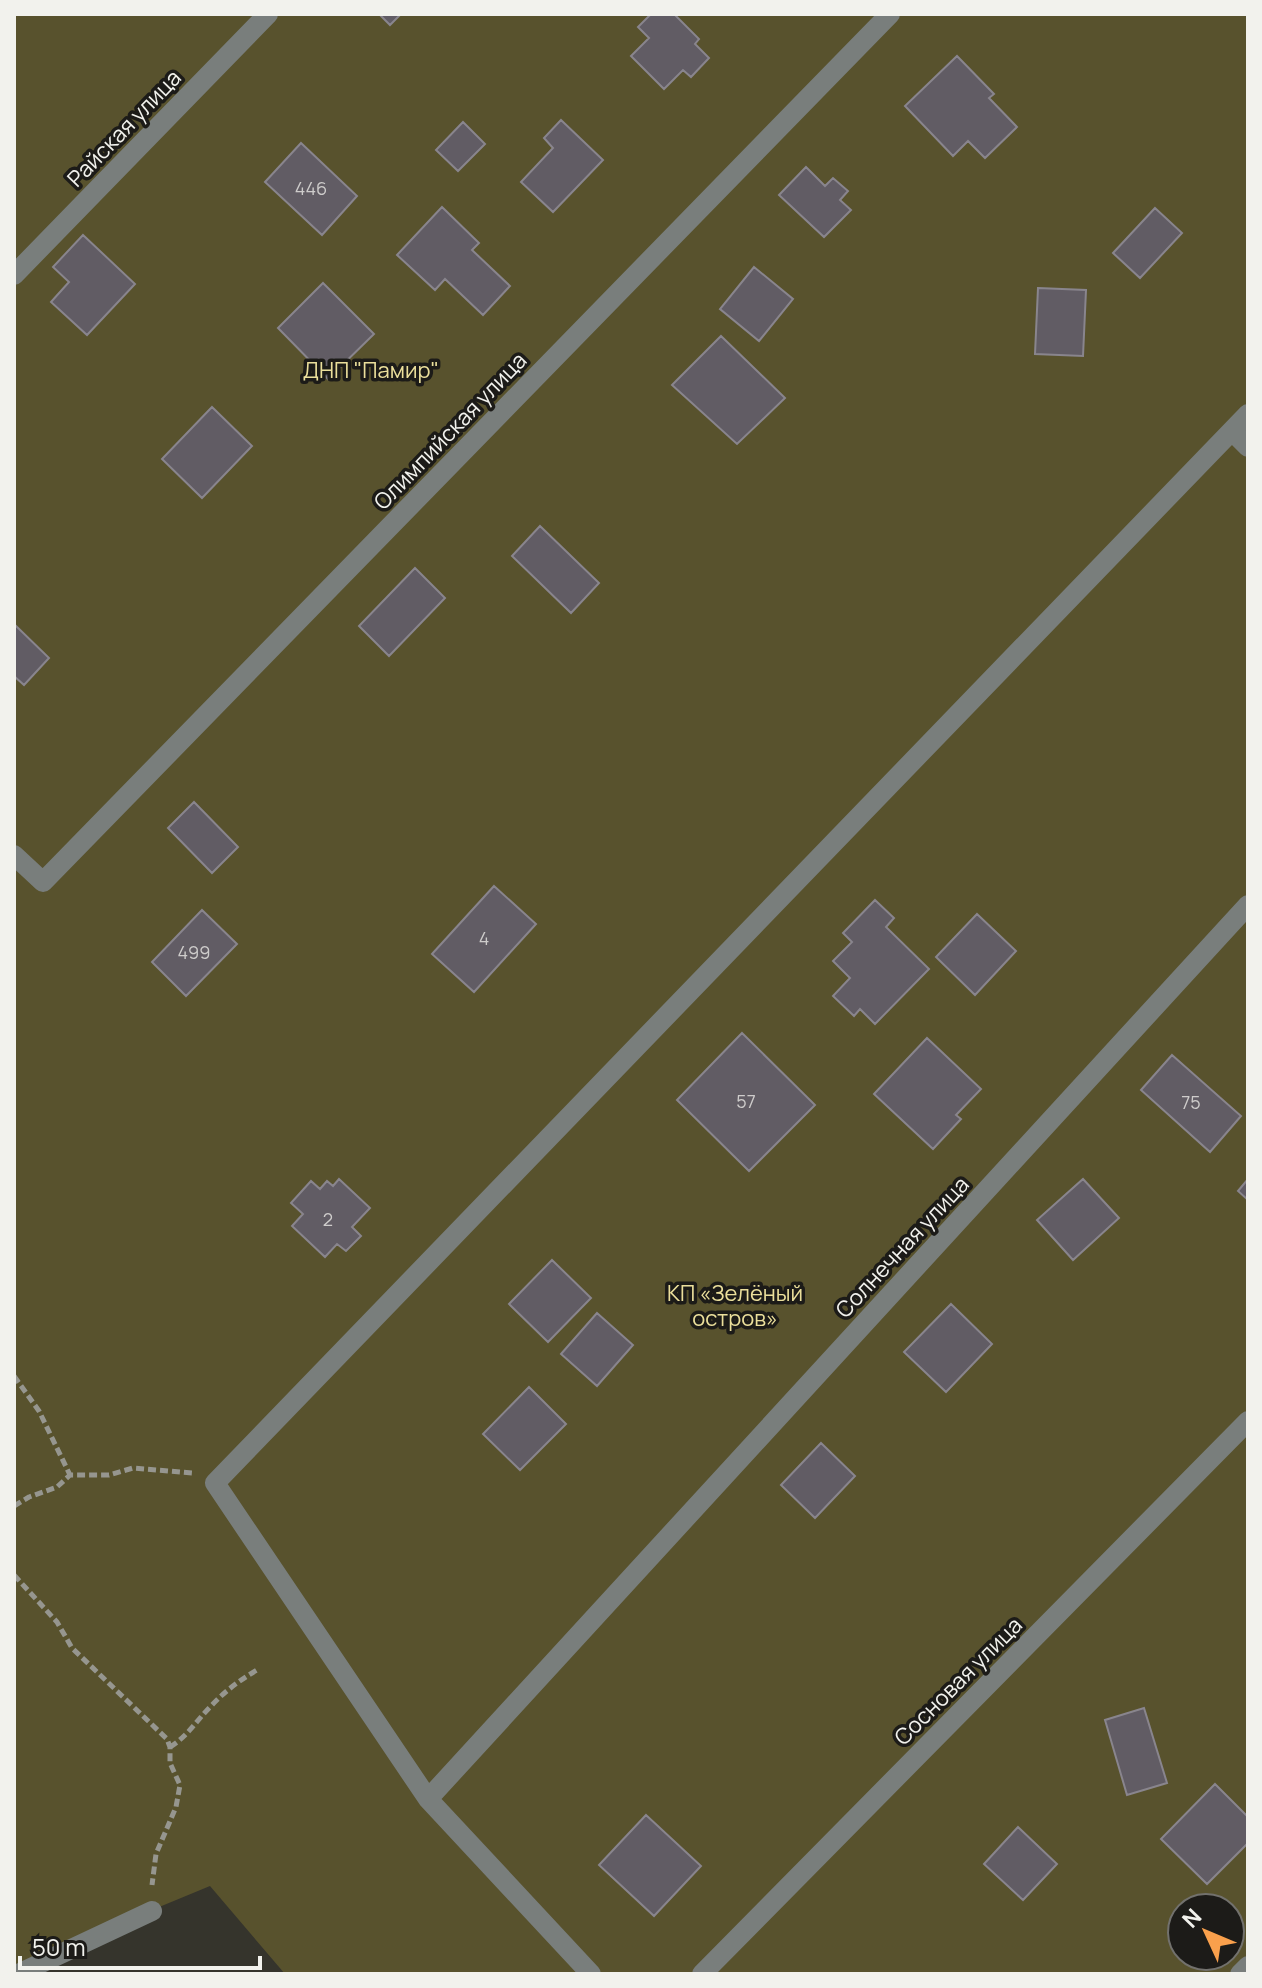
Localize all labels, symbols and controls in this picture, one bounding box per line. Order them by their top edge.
street label: Райская улица [60,63,188,193]
house number: 446 [295,176,327,200]
street label: Олимпийская улица [367,346,533,516]
park label: ДНП "Памир" [303,355,439,385]
house number: 4 [479,926,489,950]
house number: 499 [178,940,210,964]
house number: 57 [736,1089,756,1113]
house number: 75 [1181,1090,1201,1114]
street label: Солнечная улица [829,1170,975,1324]
house number: 2 [323,1207,333,1231]
park label: КП «Зелёный остров» [667,1278,803,1333]
street label: Сосновая улица [887,1610,1029,1752]
north arrow [1166,1892,1246,1972]
text: N [1175,1902,1208,1934]
scale bar [20,1920,260,1970]
text: 50 m [32,1930,86,1963]

